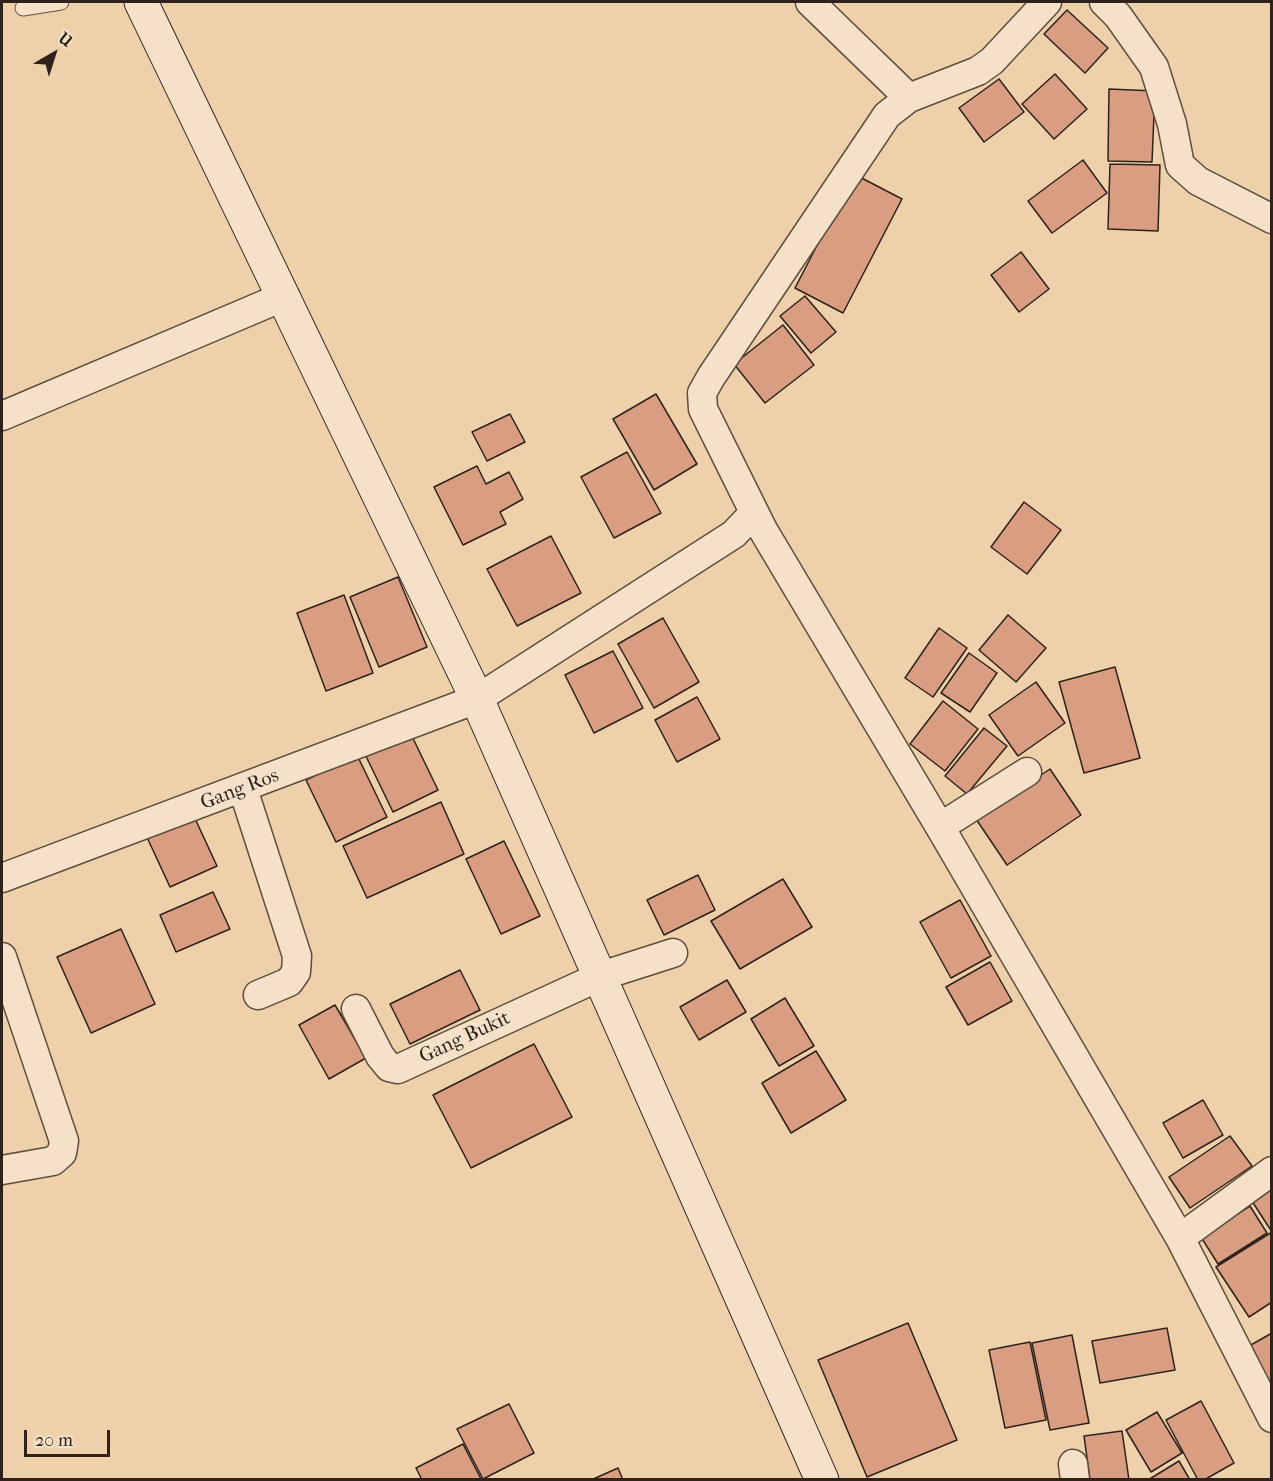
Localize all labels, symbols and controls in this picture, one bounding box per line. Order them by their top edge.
north arrow [24,24,84,84]
text: U [55,28,76,51]
street label: Gang Ros [198,764,282,816]
street label: Gang Bukit [416,1007,514,1069]
scale bar [27,1418,112,1456]
text: 20 m [35,1430,73,1451]

